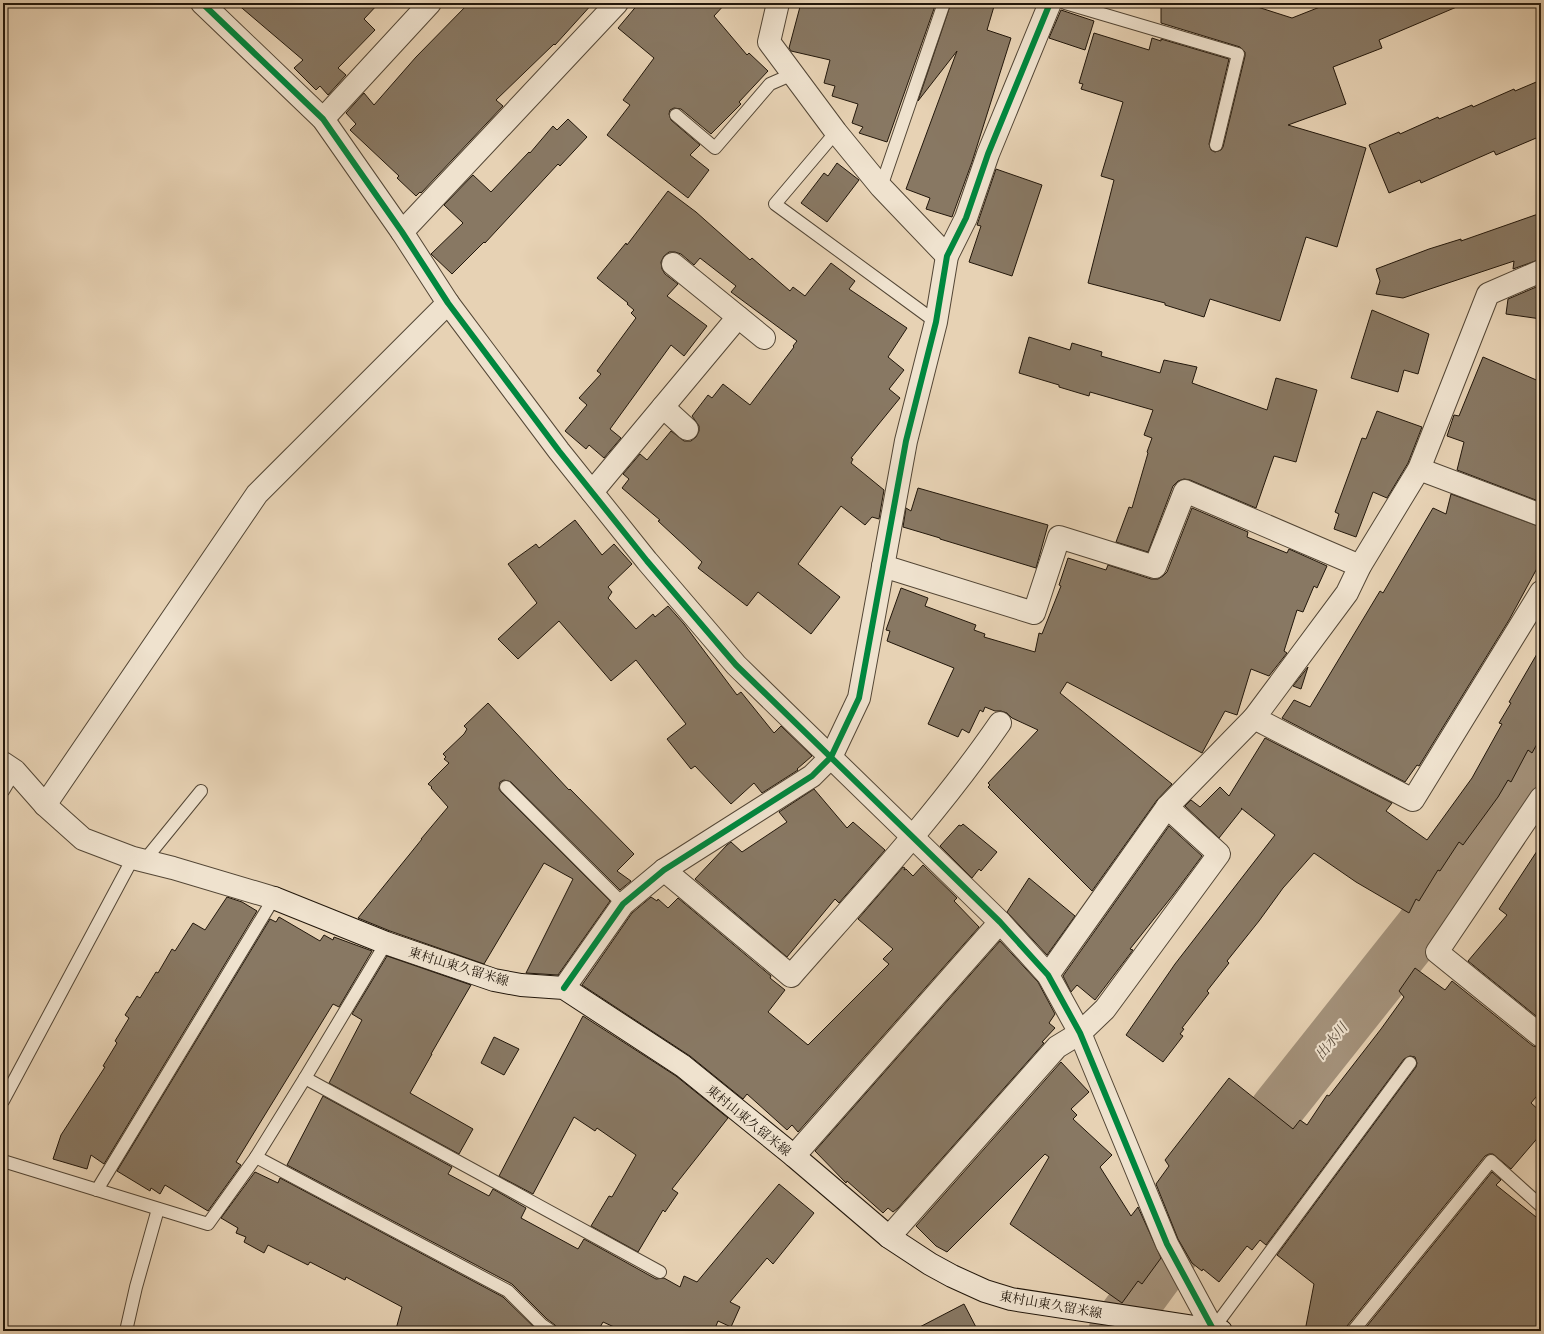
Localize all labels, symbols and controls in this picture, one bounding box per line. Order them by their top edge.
street label: 東村山東久留米線 [406,943,511,991]
water label: 出水川 [1311,1017,1353,1064]
street label: 東村山東久留米線 [702,1081,794,1161]
street label: 東村山東久留米線 [998,1287,1104,1323]

